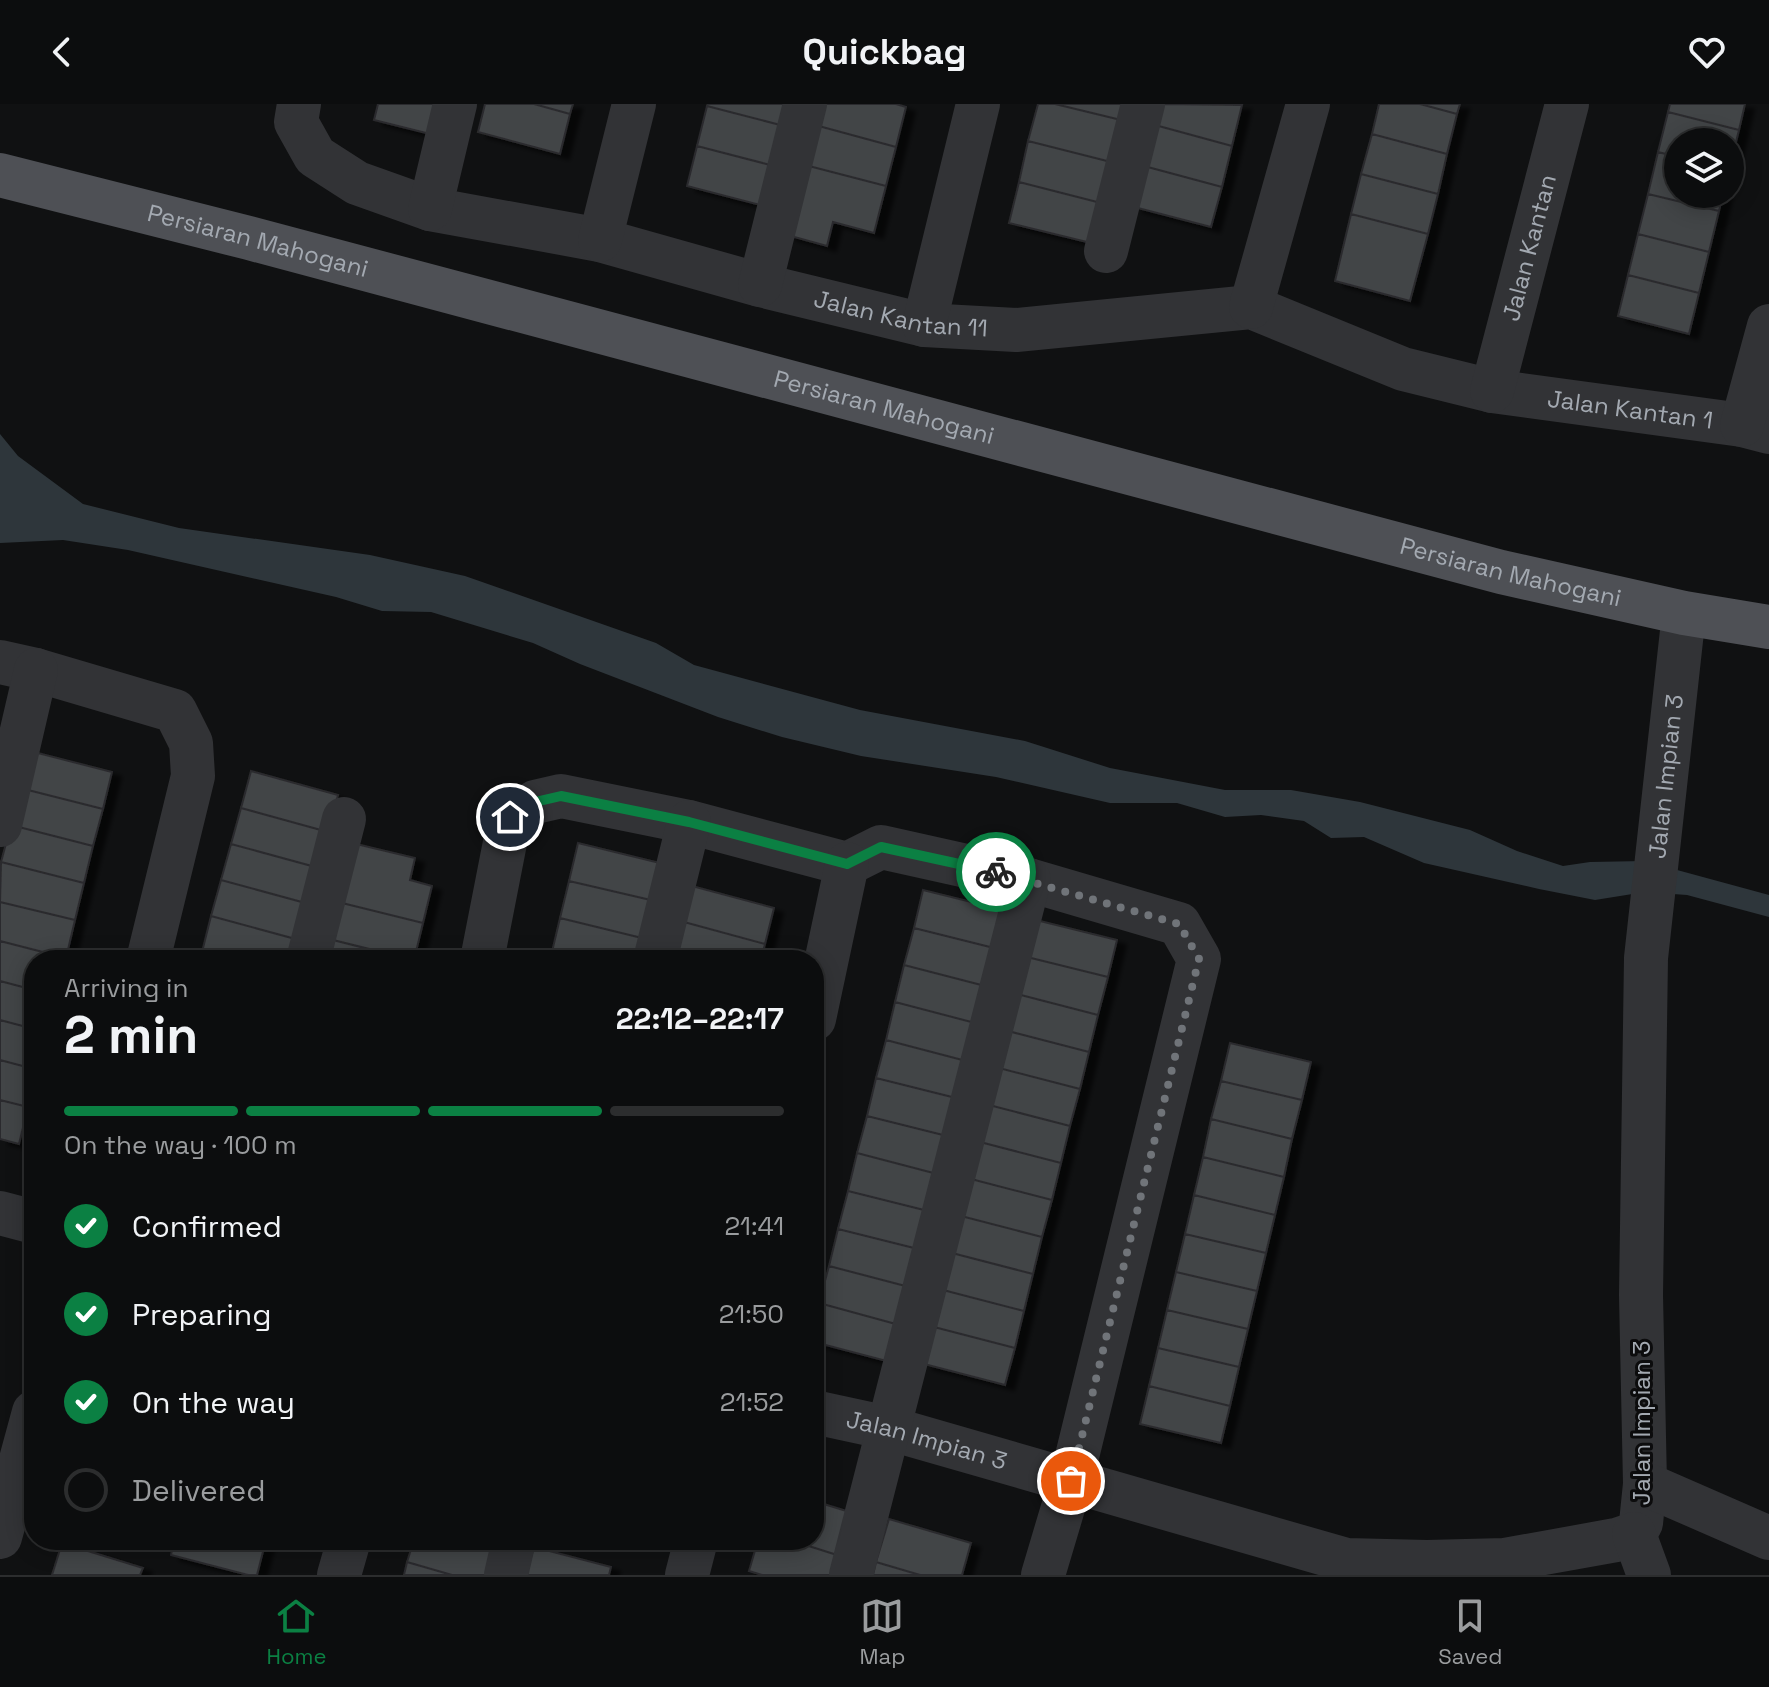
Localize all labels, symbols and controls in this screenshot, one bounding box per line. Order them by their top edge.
text: Quickbag [803,29,966,75]
icon: back [40,30,84,74]
icon: heart [1685,30,1729,74]
map controls [1664,128,1744,208]
button: layers [1664,128,1744,208]
street label: Jalan Kantan [1495,171,1563,324]
street label: Persiaran Mahogani [144,197,372,284]
street label: Jalan Kantan 11 [811,283,989,343]
street label: Persiaran Mahogani [771,363,998,451]
street label: Jalan Kantan 1 [1546,383,1715,436]
street label: Persiaran Mahogani [1397,530,1624,613]
street label: Jalan Impian 3 [1641,693,1690,860]
pin [476,783,544,851]
icon: home [488,795,532,839]
courier [956,832,1036,912]
icon: bike [974,850,1018,894]
text: Arriving in [64,971,188,1005]
text: 22:12–22:17 [616,999,784,1038]
text: 2 min [64,1002,198,1068]
text: On the way · 100 m [64,1128,297,1162]
icon: check [64,1204,108,1248]
text: Confirmed [132,1207,282,1246]
text: 21:41 [724,1209,784,1243]
icon: check [64,1292,108,1336]
text: Preparing [132,1295,271,1334]
text: 21:50 [719,1297,784,1331]
street label: Jalan Impian 3 [1626,1340,1657,1506]
icon: check [64,1380,108,1424]
text: On the way [132,1383,295,1422]
text: 21:52 [720,1385,784,1419]
street label: Jalan Impian 3 [844,1403,1010,1476]
pin [1037,1447,1105,1515]
icon: bag [1049,1459,1093,1503]
text: Delivered [132,1471,266,1510]
tab: Home [267,1594,326,1670]
tab: Map [859,1594,905,1670]
tab: Saved [1438,1594,1503,1670]

